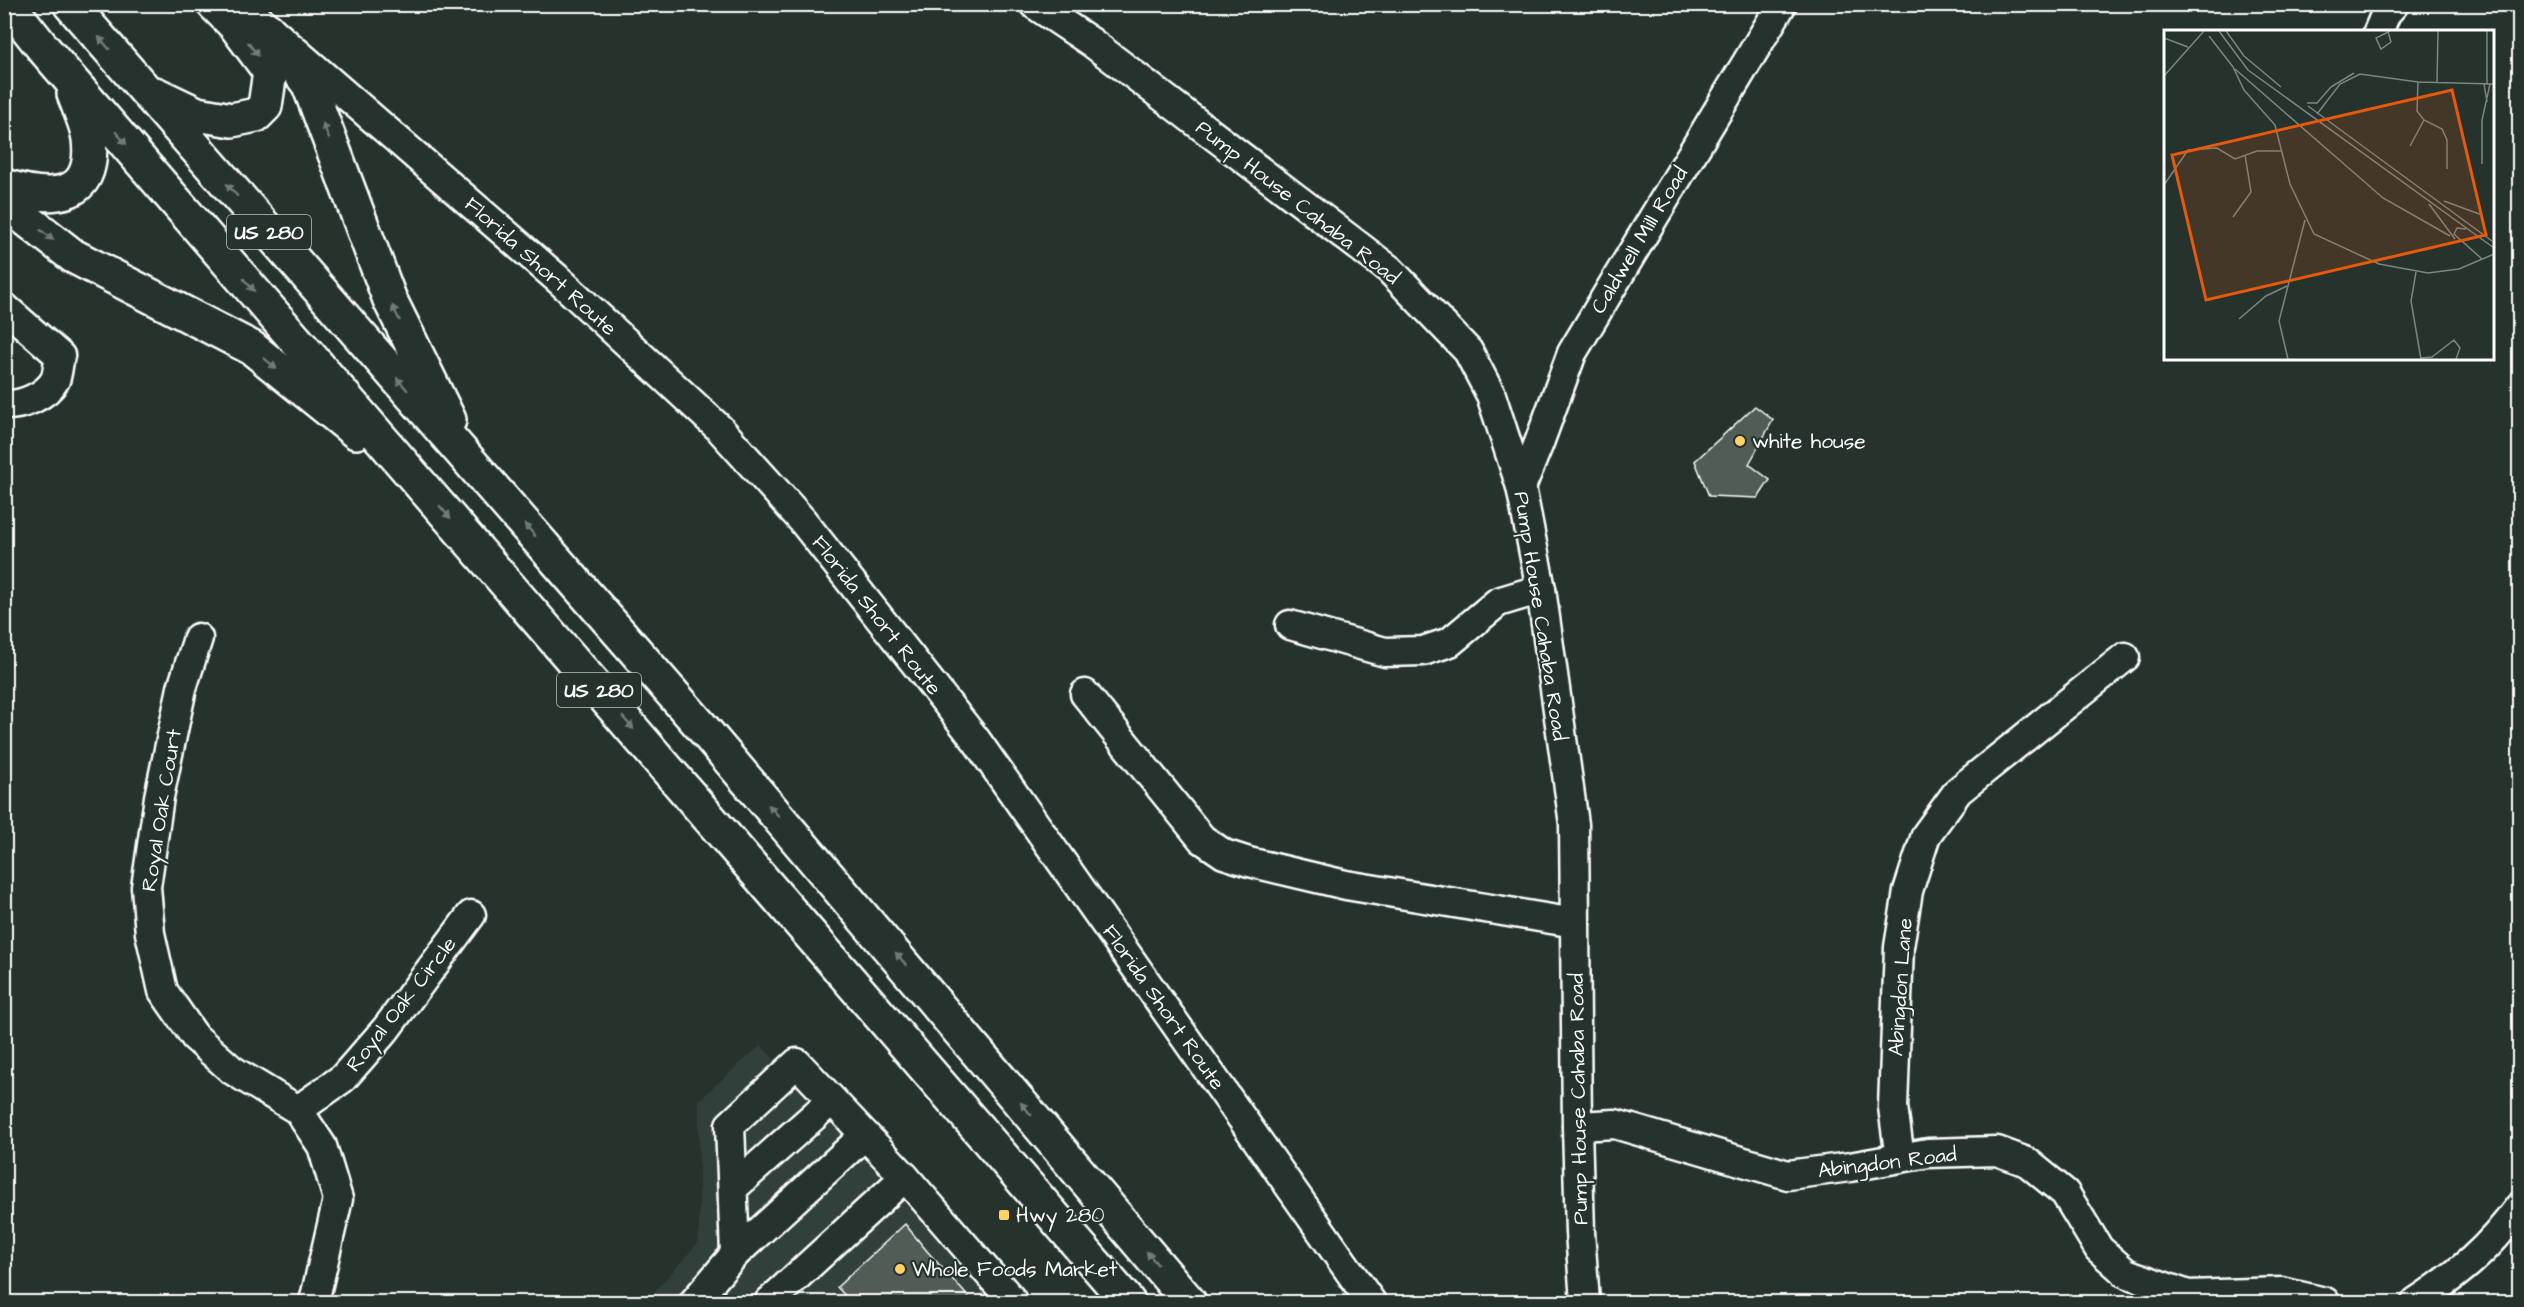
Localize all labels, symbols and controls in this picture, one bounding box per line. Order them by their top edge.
inset map [2164,30,2494,360]
one-way arrow [98,36,111,51]
one-way arrow [246,41,258,56]
street label: Pump House Cahaba Road [1189,113,1406,292]
one-way arrow [321,122,331,140]
one-way arrow [114,130,127,145]
street label: Caldwell Mill Road [1584,161,1695,319]
one-way arrow [226,183,239,198]
street label: Florida Short Route [458,190,623,343]
road number: US 280 [227,215,311,249]
one-way arrow [39,229,54,241]
one-way arrow [242,277,255,292]
one-way arrow [392,304,402,322]
one-way arrow [262,356,278,369]
one-way arrow [396,377,409,392]
place label: white house [1752,427,1866,456]
marker: white house [1733,434,1747,448]
street label: Pump House Cahaba Road [1506,489,1575,743]
one-way arrow [439,504,452,520]
one-way arrow [523,522,537,537]
street label: Florida Short Route [805,529,948,701]
road number: US 280 [557,673,641,707]
one-way arrow [621,715,634,730]
street label: Royal Oak Court [134,726,191,894]
one-way arrow [768,804,781,819]
street label: Abingdon Lane [1881,917,1922,1057]
street label: Florida Short Route [1096,919,1232,1096]
street label: Royal Oak Circle [339,931,465,1079]
one-way arrow [894,951,907,967]
street label: Pump House Cahaba Road [1562,973,1596,1225]
one-way arrow [1020,1102,1033,1117]
street label: Abingdon Road [1816,1140,1959,1187]
place label: Hwy 280 [1016,1201,1105,1232]
marker: Hwy 280 [997,1208,1011,1222]
one-way arrow [1146,1251,1159,1266]
place label: Whole Foods Market [912,1255,1118,1284]
marker: Whole Foods Market [893,1262,907,1276]

